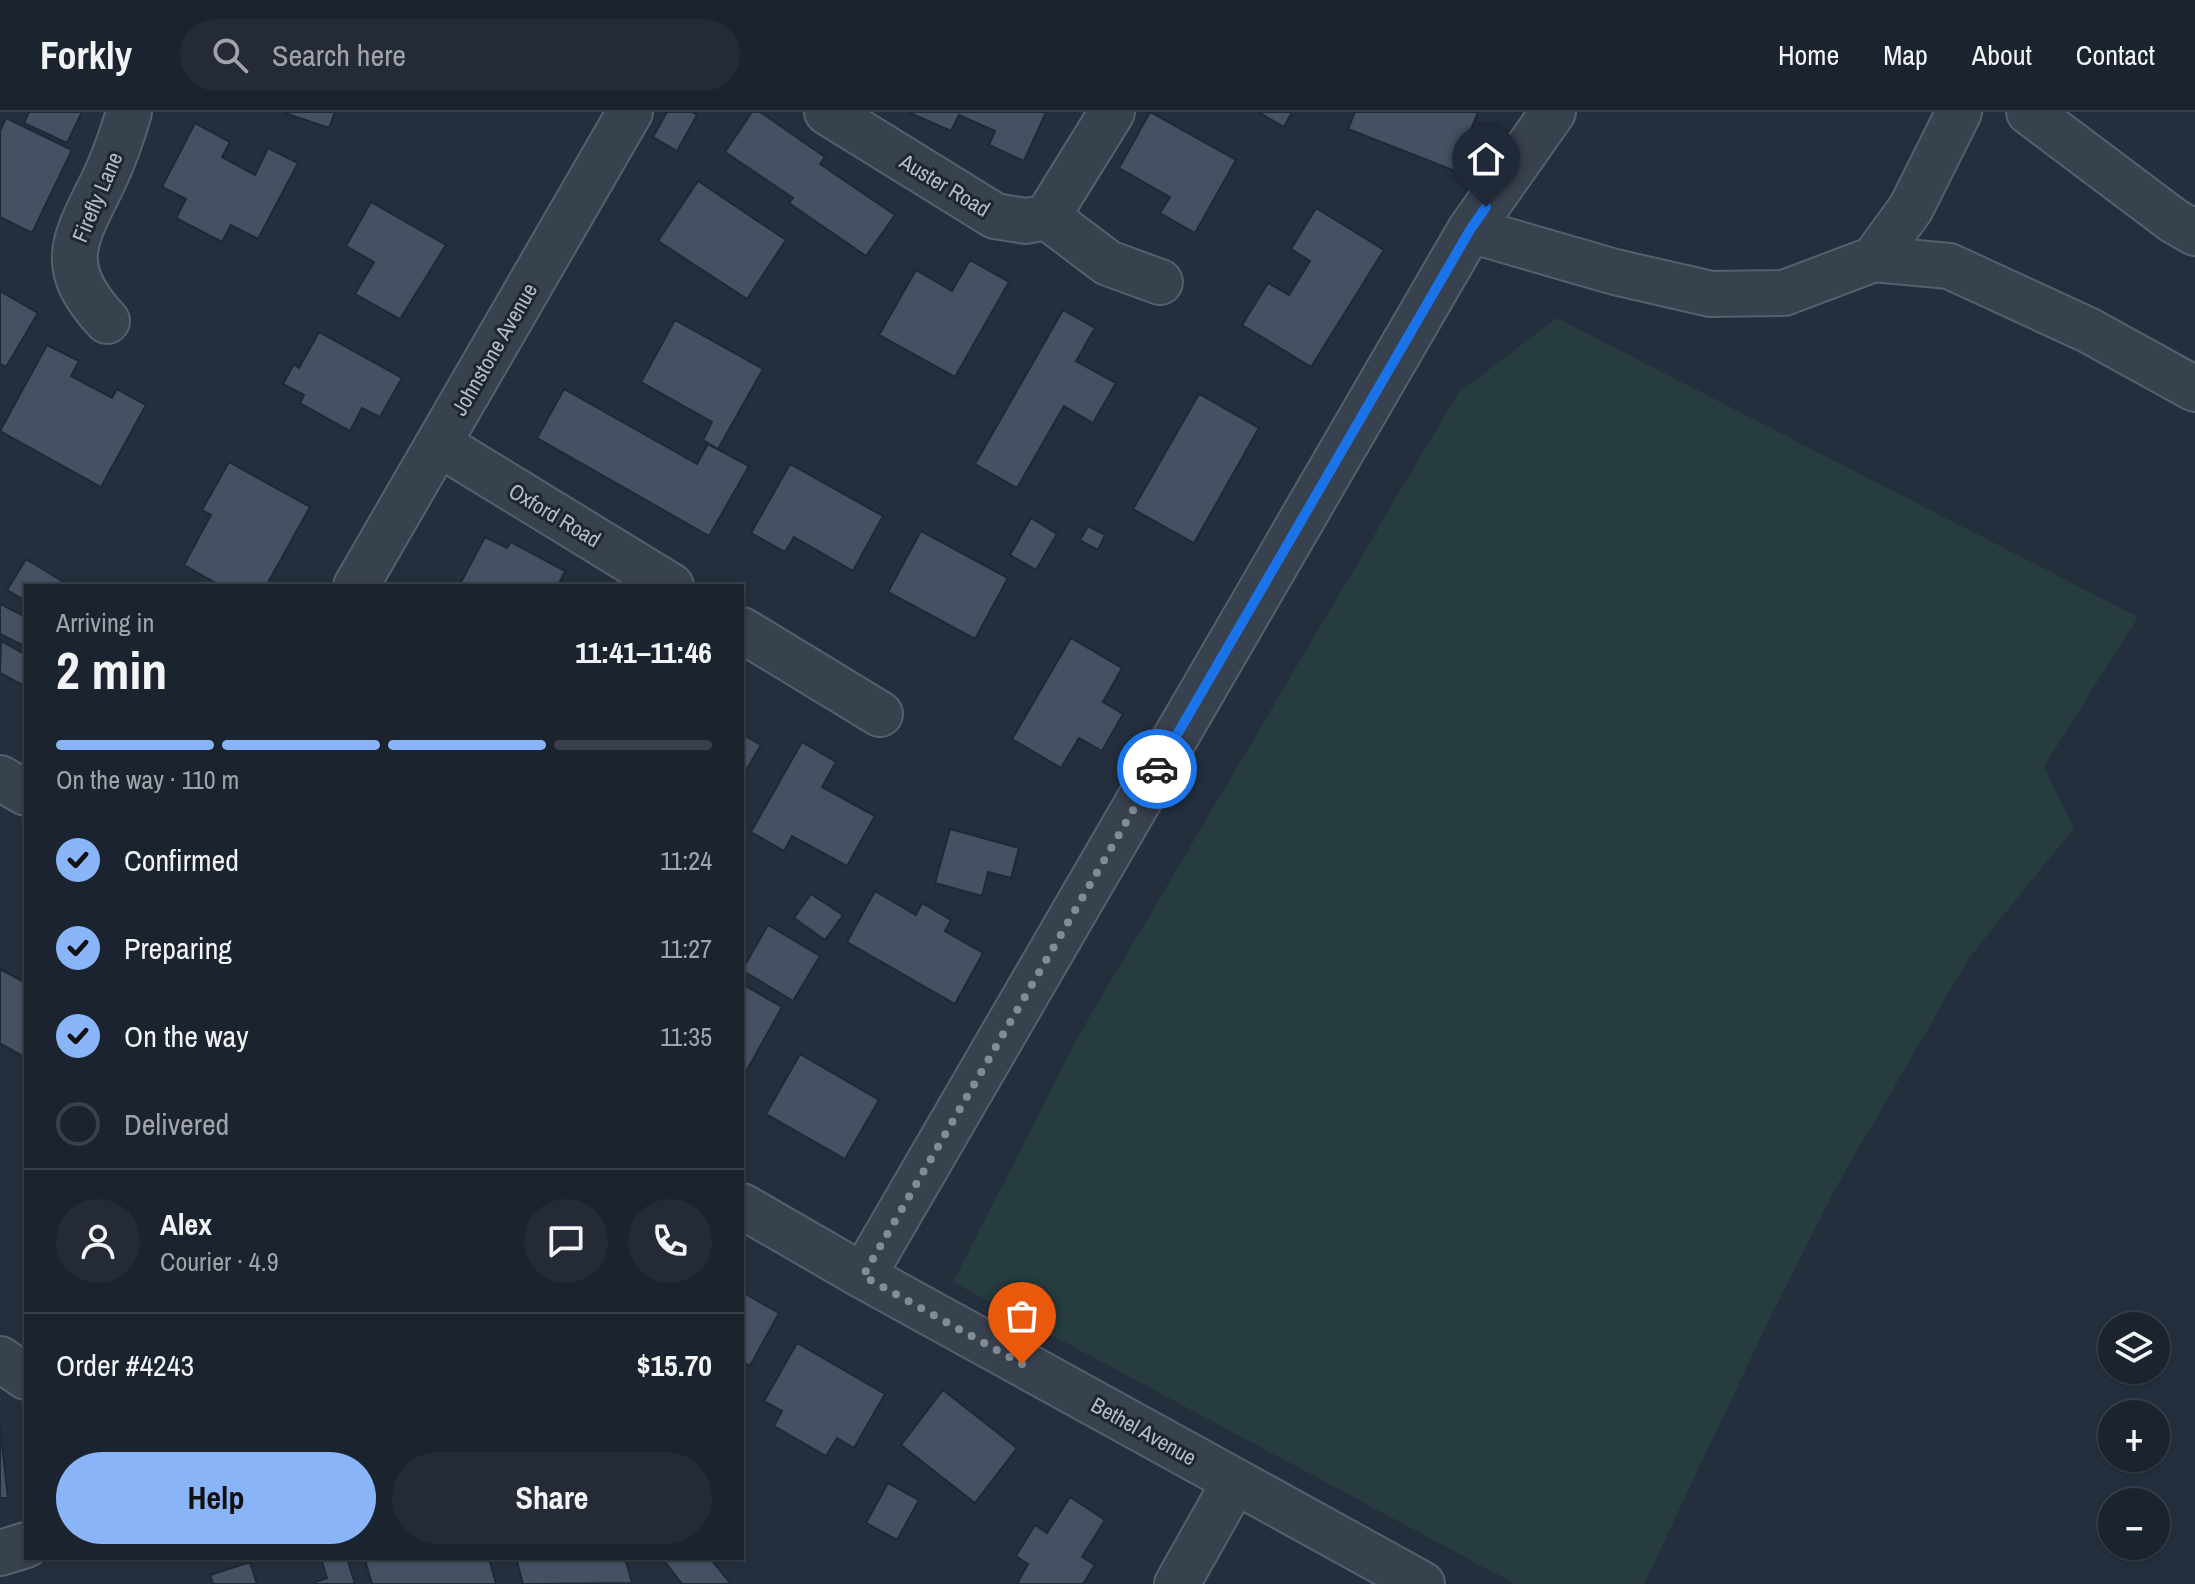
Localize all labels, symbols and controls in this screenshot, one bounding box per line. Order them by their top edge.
search box [180,19,740,91]
text: Forkly [40,30,132,81]
icon: search [208,33,252,77]
text: Search here [272,35,406,75]
text: Home [1778,36,1839,74]
text: Map [1883,36,1928,74]
text: About [1972,36,2032,74]
text: Contact [2076,36,2155,74]
pin [1452,125,1520,207]
icon: home [1464,137,1508,181]
street label: Auster Road [893,146,996,224]
street label: Firefly Lane [65,147,129,247]
street label: Johnstone Avenue [444,277,544,421]
street label: Oxford Road [503,476,607,554]
text: Arriving in [56,605,154,640]
text: 11:41–11:46 [575,632,712,672]
text: 2 min [56,635,167,705]
courier [1117,729,1197,809]
icon: car [1135,747,1179,791]
text: On the way · 110 m [56,762,239,797]
icon: check [56,838,100,882]
text: Confirmed [124,840,239,880]
text: 11:24 [660,843,712,878]
icon: check [56,926,100,970]
text: Preparing [124,928,232,968]
text: 11:27 [660,931,712,966]
icon: check [56,1014,100,1058]
text: On the way [124,1016,248,1056]
text: 11:35 [660,1019,712,1054]
text: Delivered [124,1104,229,1144]
button: person [56,1199,140,1283]
button: chat [524,1199,608,1283]
button: phone [628,1199,712,1283]
text: Alex [160,1204,212,1244]
text: Courier · 4.9 [160,1244,279,1279]
pin [988,1282,1056,1364]
icon: bag [1000,1294,1044,1338]
map controls [2098,1312,2170,1560]
button: layers [2098,1312,2170,1384]
text: Order #4243 [56,1345,194,1385]
text: $15.70 [637,1345,712,1385]
street label: Bethel Avenue [1086,1390,1202,1472]
button: + [2098,1400,2170,1472]
button: Help [56,1452,376,1544]
button: Share [392,1452,712,1544]
button: − [2098,1488,2170,1560]

